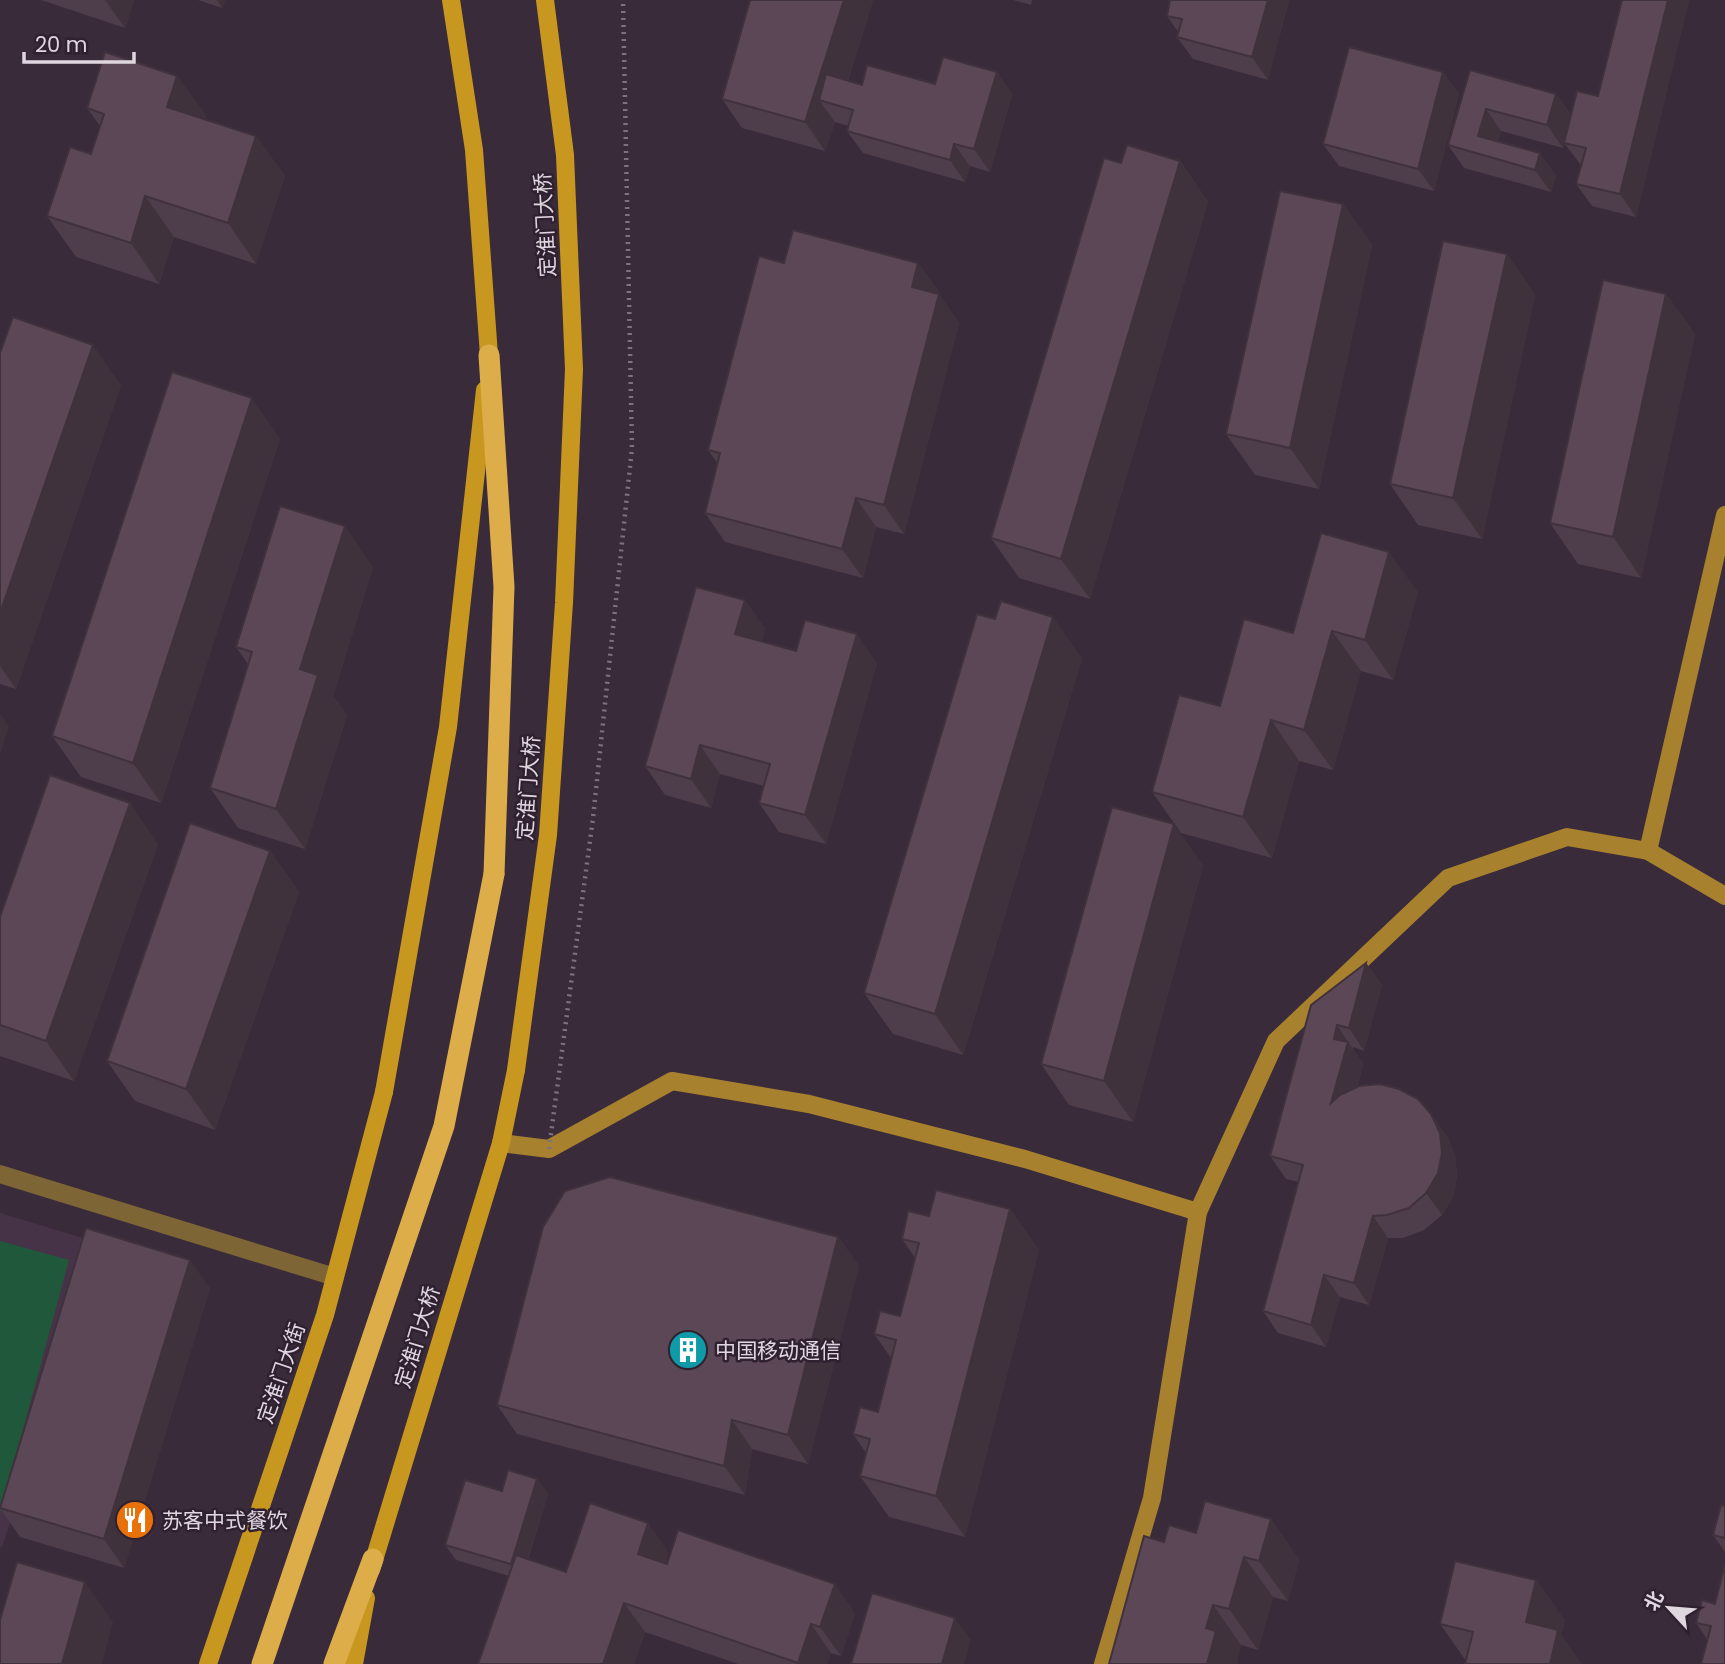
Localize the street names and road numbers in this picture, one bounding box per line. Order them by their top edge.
street label: 定淮门大桥 [528,172,562,278]
street label: 定淮门大桥 [510,735,546,841]
street label: 定淮门大桥 [388,1283,446,1391]
street label: 定淮门大街 [250,1319,312,1427]

